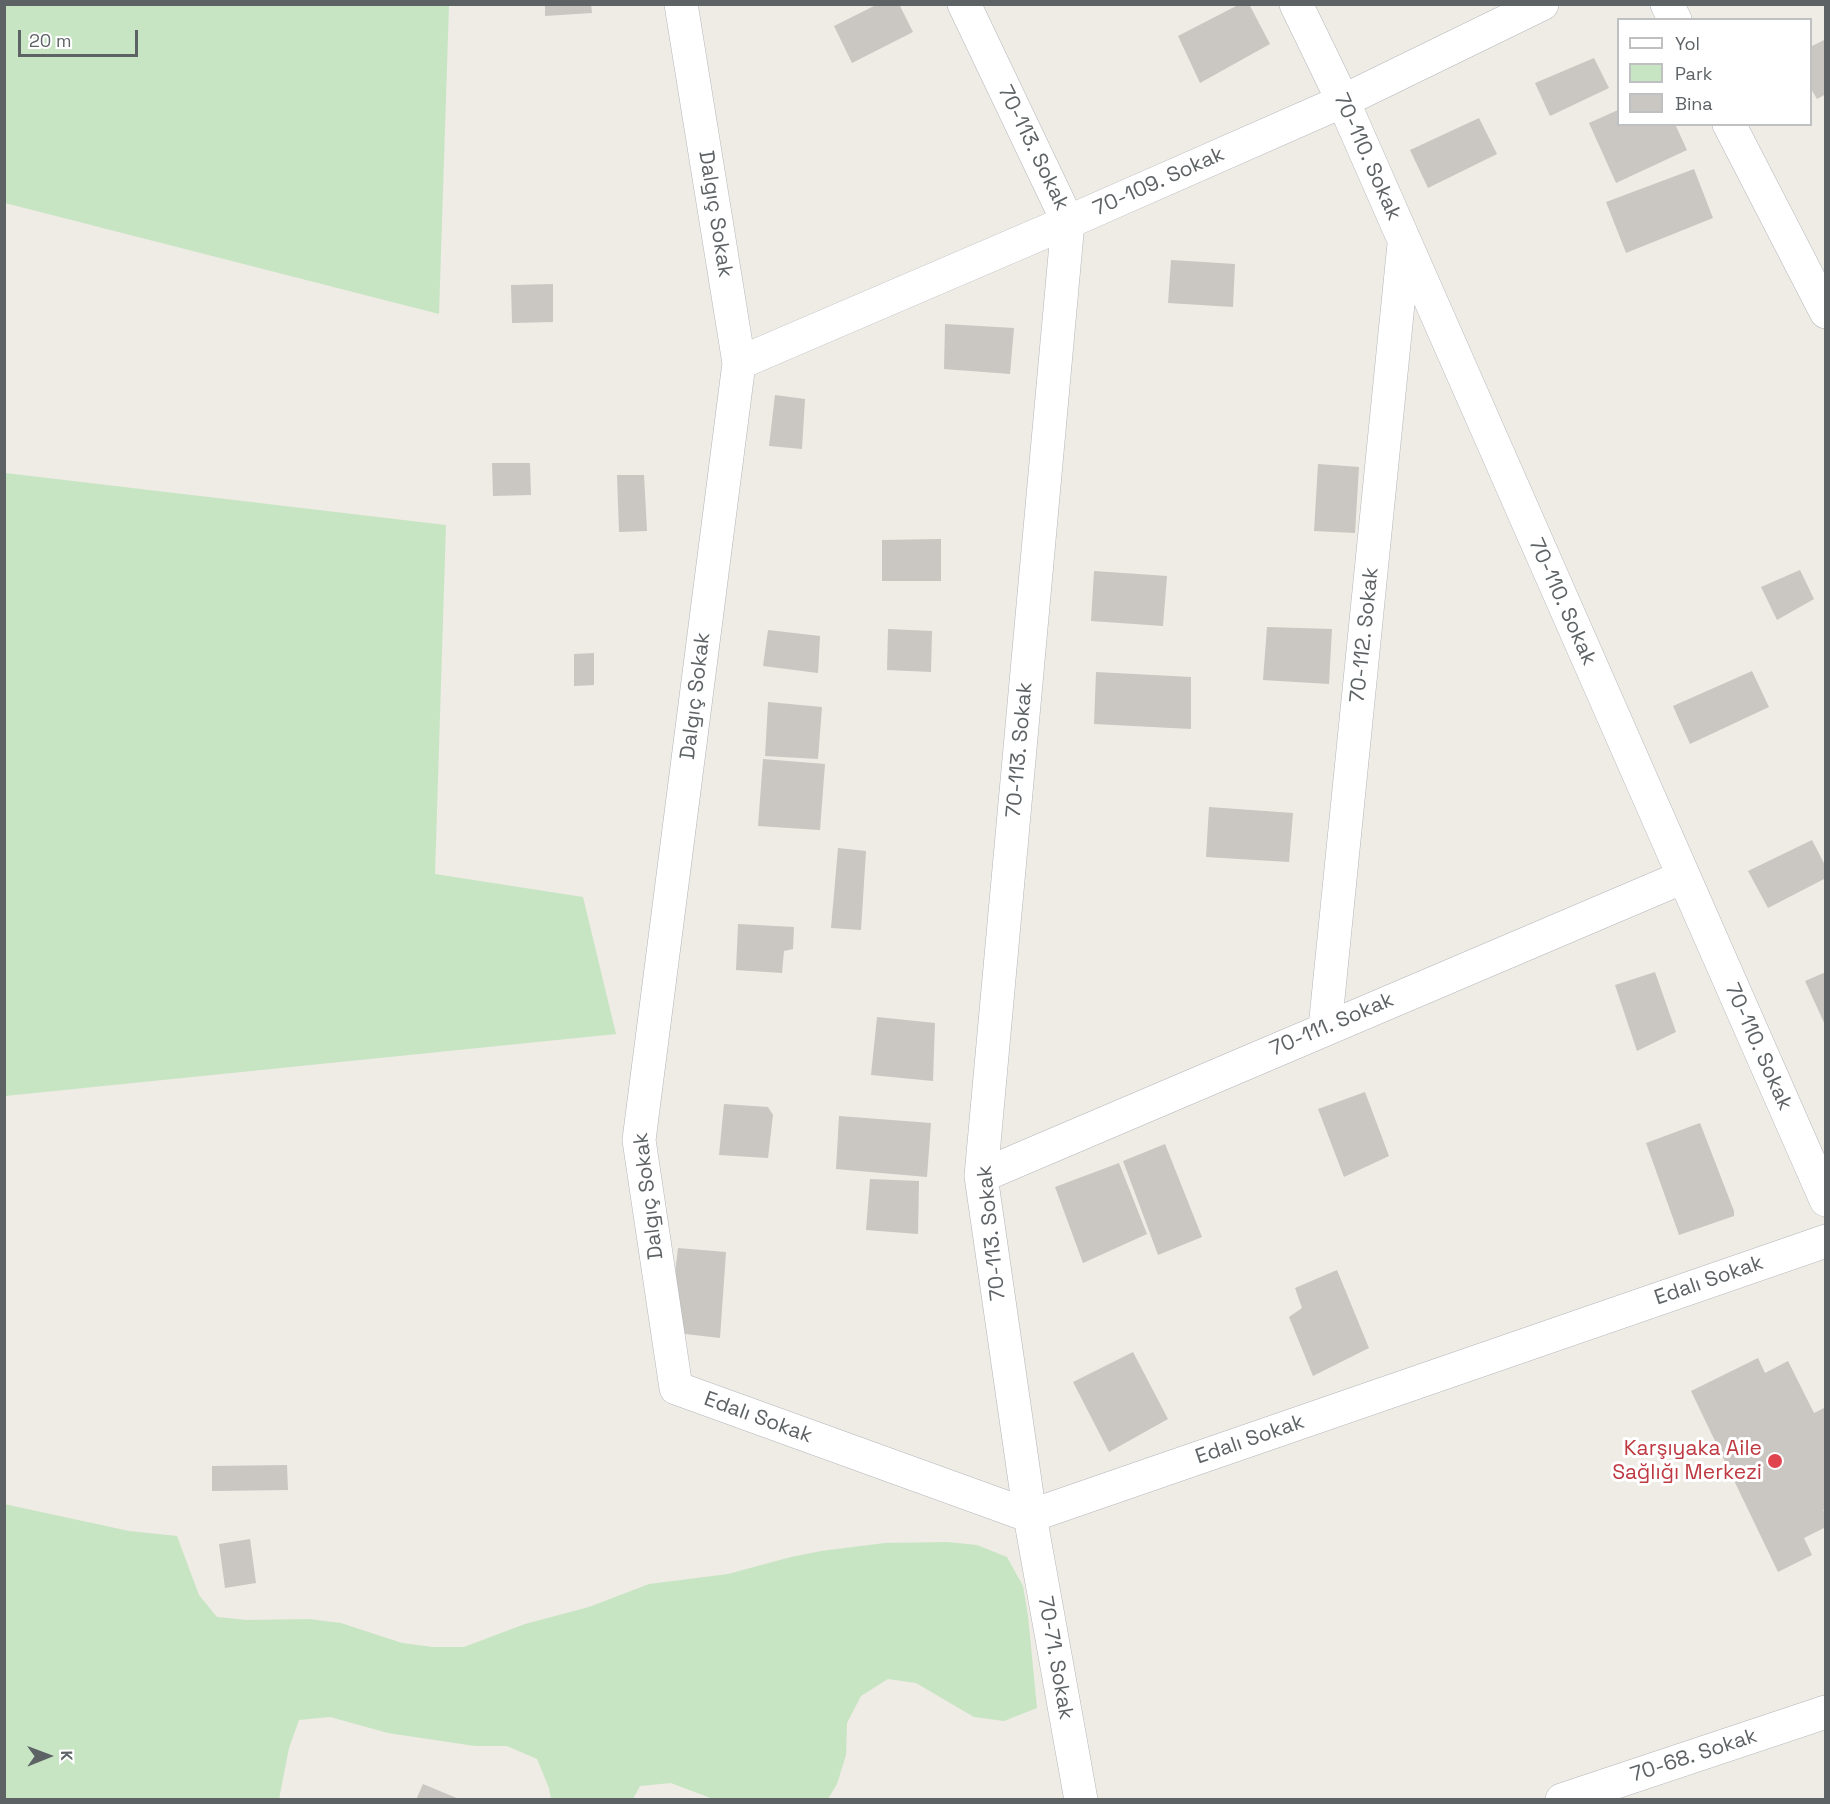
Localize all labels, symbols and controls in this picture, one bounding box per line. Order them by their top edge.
scale bar [21,18,141,56]
legend [1617,18,1812,126]
text: 20 m [29,29,72,52]
text: Yol [1675,32,1700,55]
text: Park [1675,62,1712,85]
street label: 70-113. Sokak [992,81,1074,215]
street label: 70-110. Sokak [1328,90,1406,224]
text: Bina [1675,92,1713,115]
street label: 70-109. Sokak [1090,142,1228,222]
street label: Dalgıç Sokak [693,149,737,279]
street label: 70-110. Sokak [1523,535,1601,669]
street label: 70-112. Sokak [1345,566,1385,704]
street label: Dalgıç Sokak [676,631,716,761]
street label: 70-113. Sokak [1002,681,1038,819]
street label: 70-110. Sokak [1719,980,1797,1114]
street label: 70-111. Sokak [1266,988,1398,1062]
street label: Dalgıç Sokak [629,1131,669,1261]
street label: 70-113. Sokak [972,1164,1012,1302]
street label: Edalı Sokak [1651,1251,1767,1311]
street label: Edalı Sokak [700,1387,816,1449]
street label: Edalı Sokak [1192,1410,1308,1470]
place label: Karşıyaka Aile Sağlığı Merkezi [1612,1436,1762,1486]
marker: Karşıyaka Aile Sağlığı Merkezi [1766,1452,1784,1470]
street label: 70-71. Sokak [1032,1594,1078,1722]
street label: 70-68. Sokak [1628,1724,1760,1788]
north arrow [18,1726,78,1786]
text: K [56,1750,77,1761]

